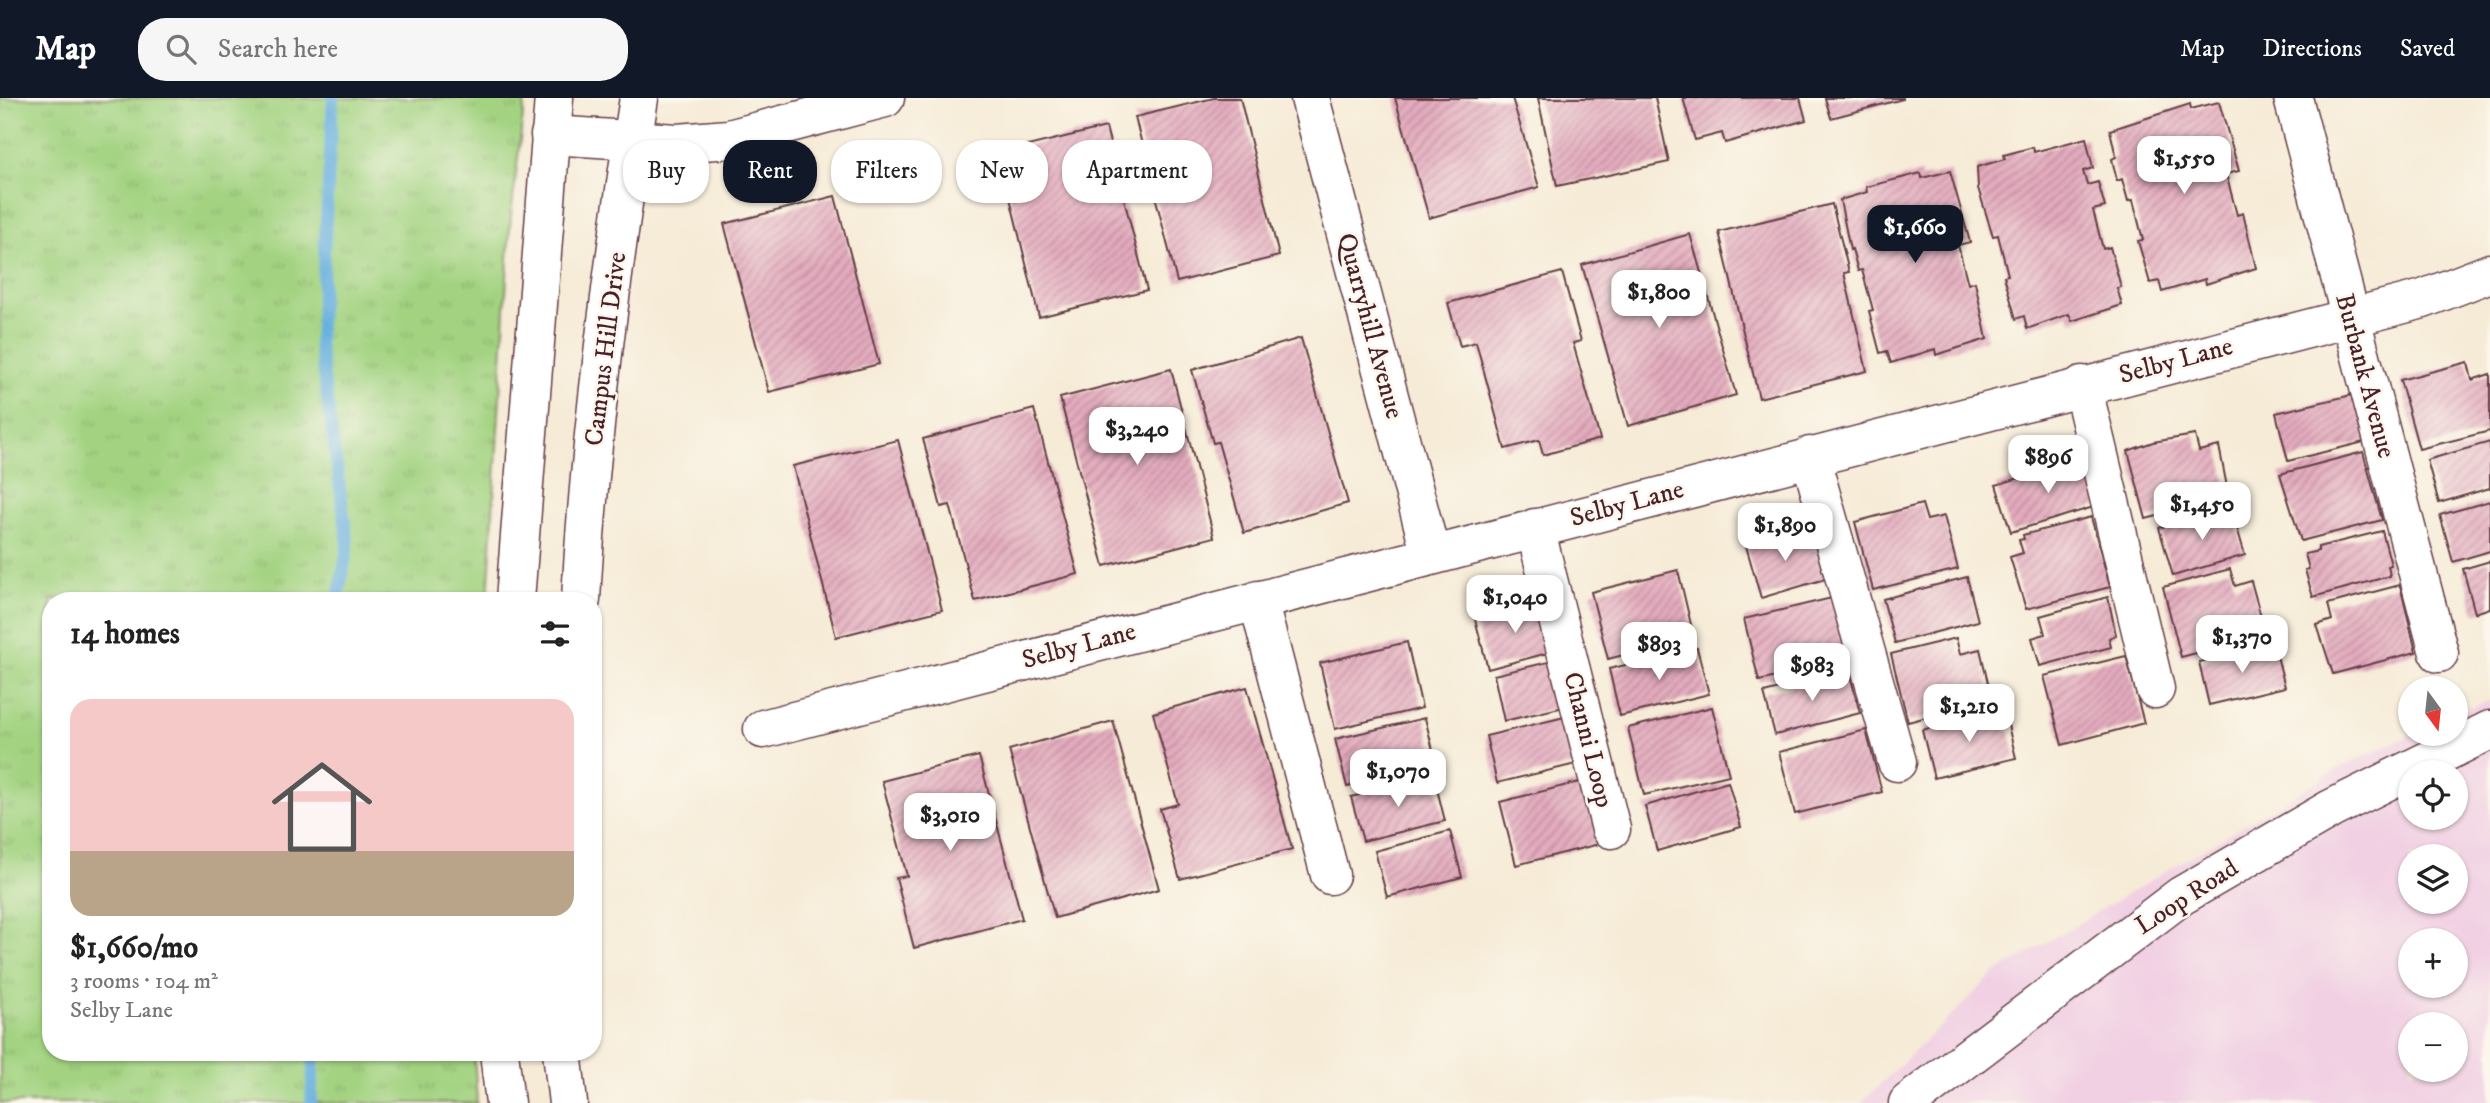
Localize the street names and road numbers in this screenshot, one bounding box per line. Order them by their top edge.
street label: Quarryhill Avenue [1329,230,1411,422]
street label: Campus Hill Drive [578,250,634,448]
street label: Burbank Avenue [2327,290,2403,462]
street label: Selby Lane [2116,330,2236,392]
street label: Selby Lane [1567,473,1687,535]
street label: Selby Lane [1019,615,1139,677]
street label: Channi Loop [1555,669,1621,811]
street label: Loop Road [2129,851,2245,943]

